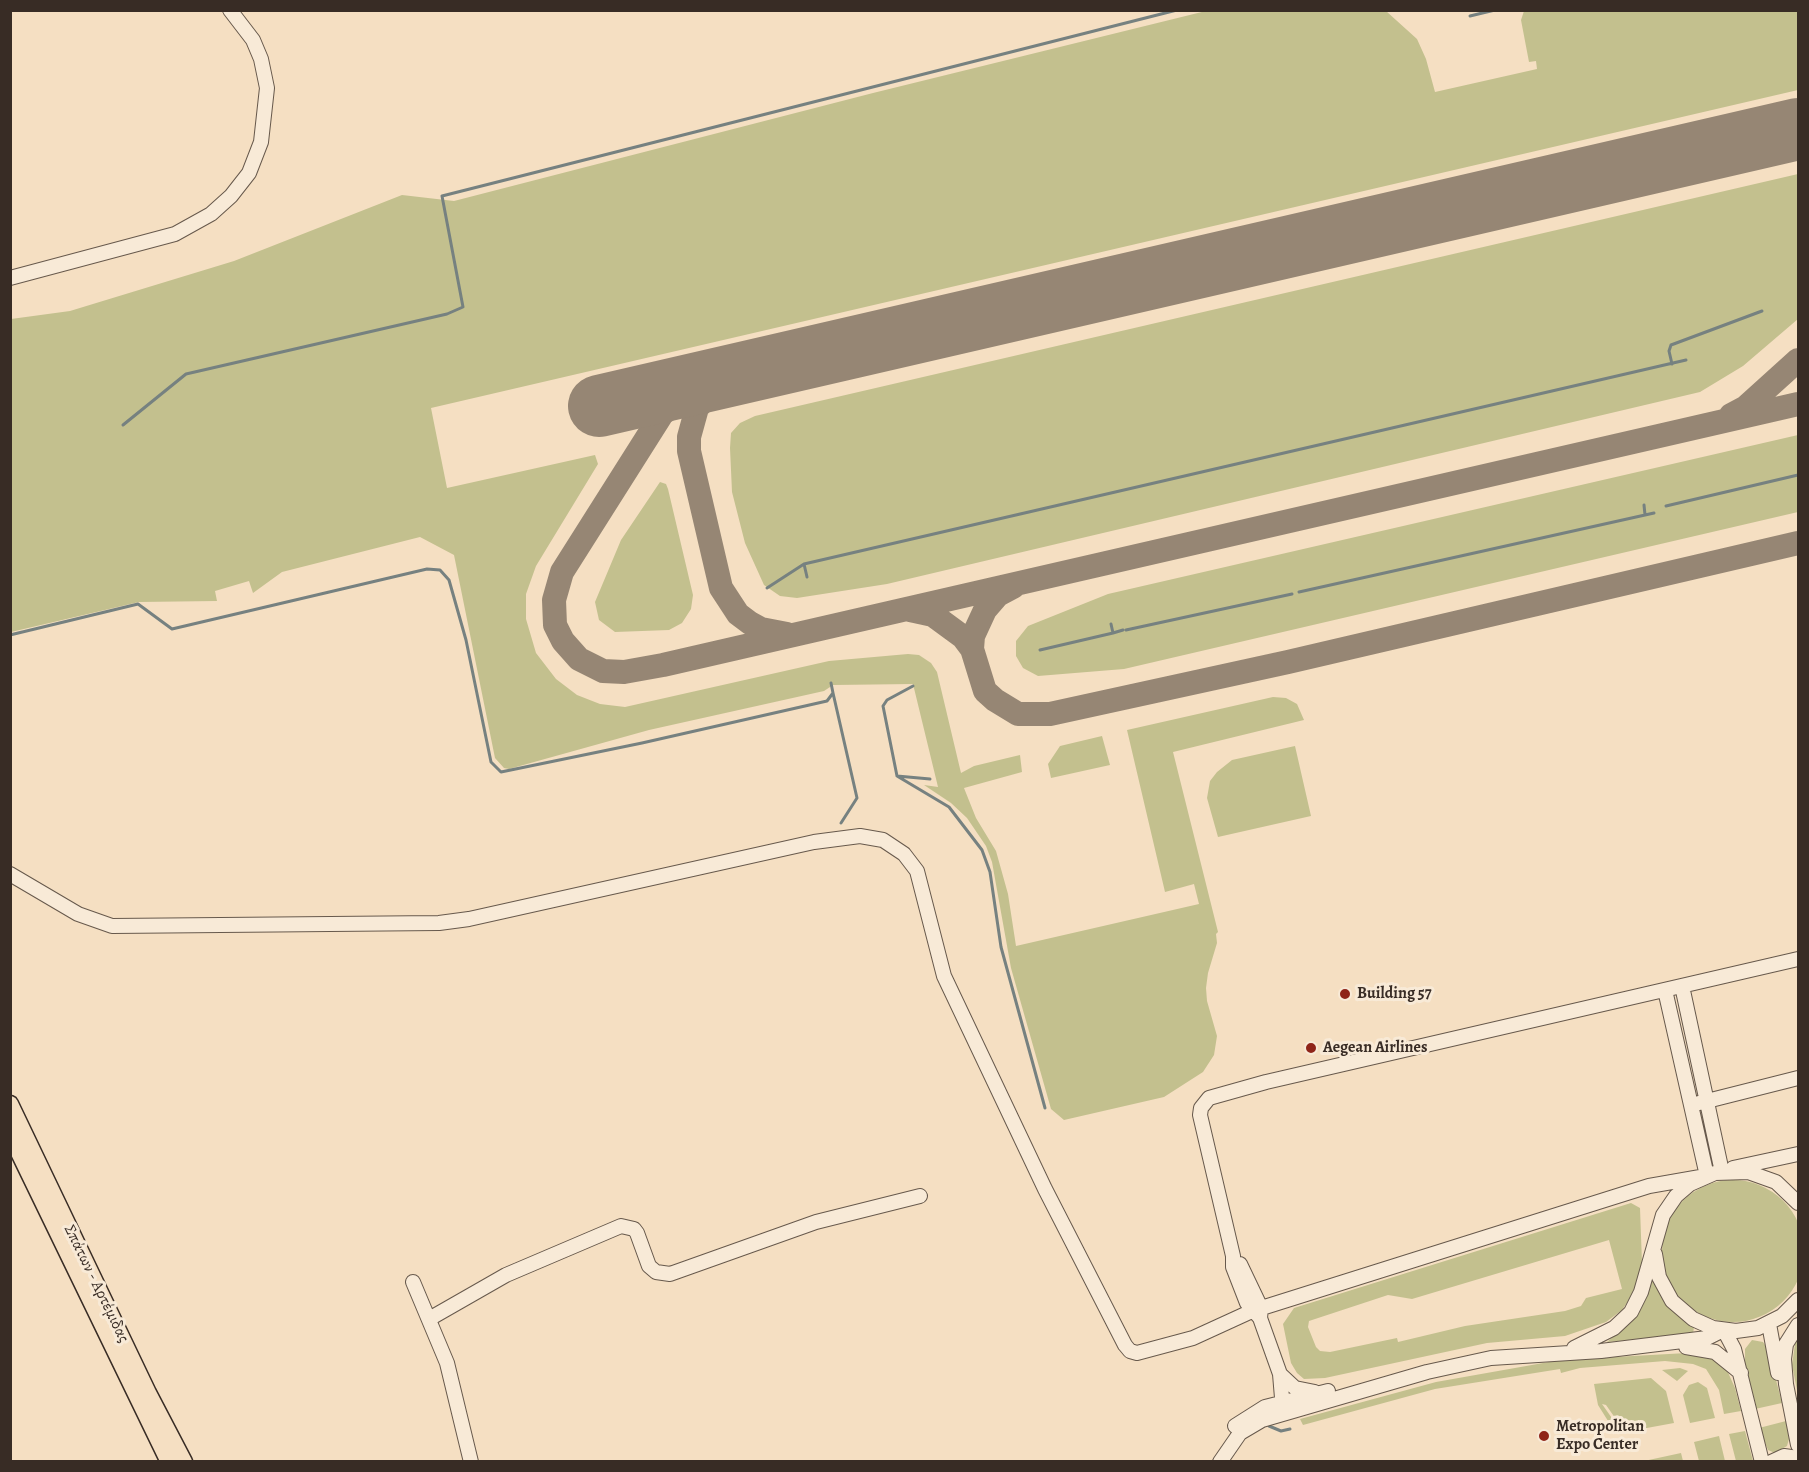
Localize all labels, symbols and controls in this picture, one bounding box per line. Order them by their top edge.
place label: Building 57 [1357,984,1432,1004]
marker: Building 57 [1338,987,1352,1001]
place label: Aegean Airlines [1323,1038,1427,1058]
marker: Aegean Airlines [1304,1041,1318,1055]
street label: Σπάτων - Αρτέμιδας [59,1222,133,1346]
place label: Metropolitan Expo Center [1556,1417,1644,1455]
marker: Metropolitan Expo Center [1537,1429,1551,1443]

